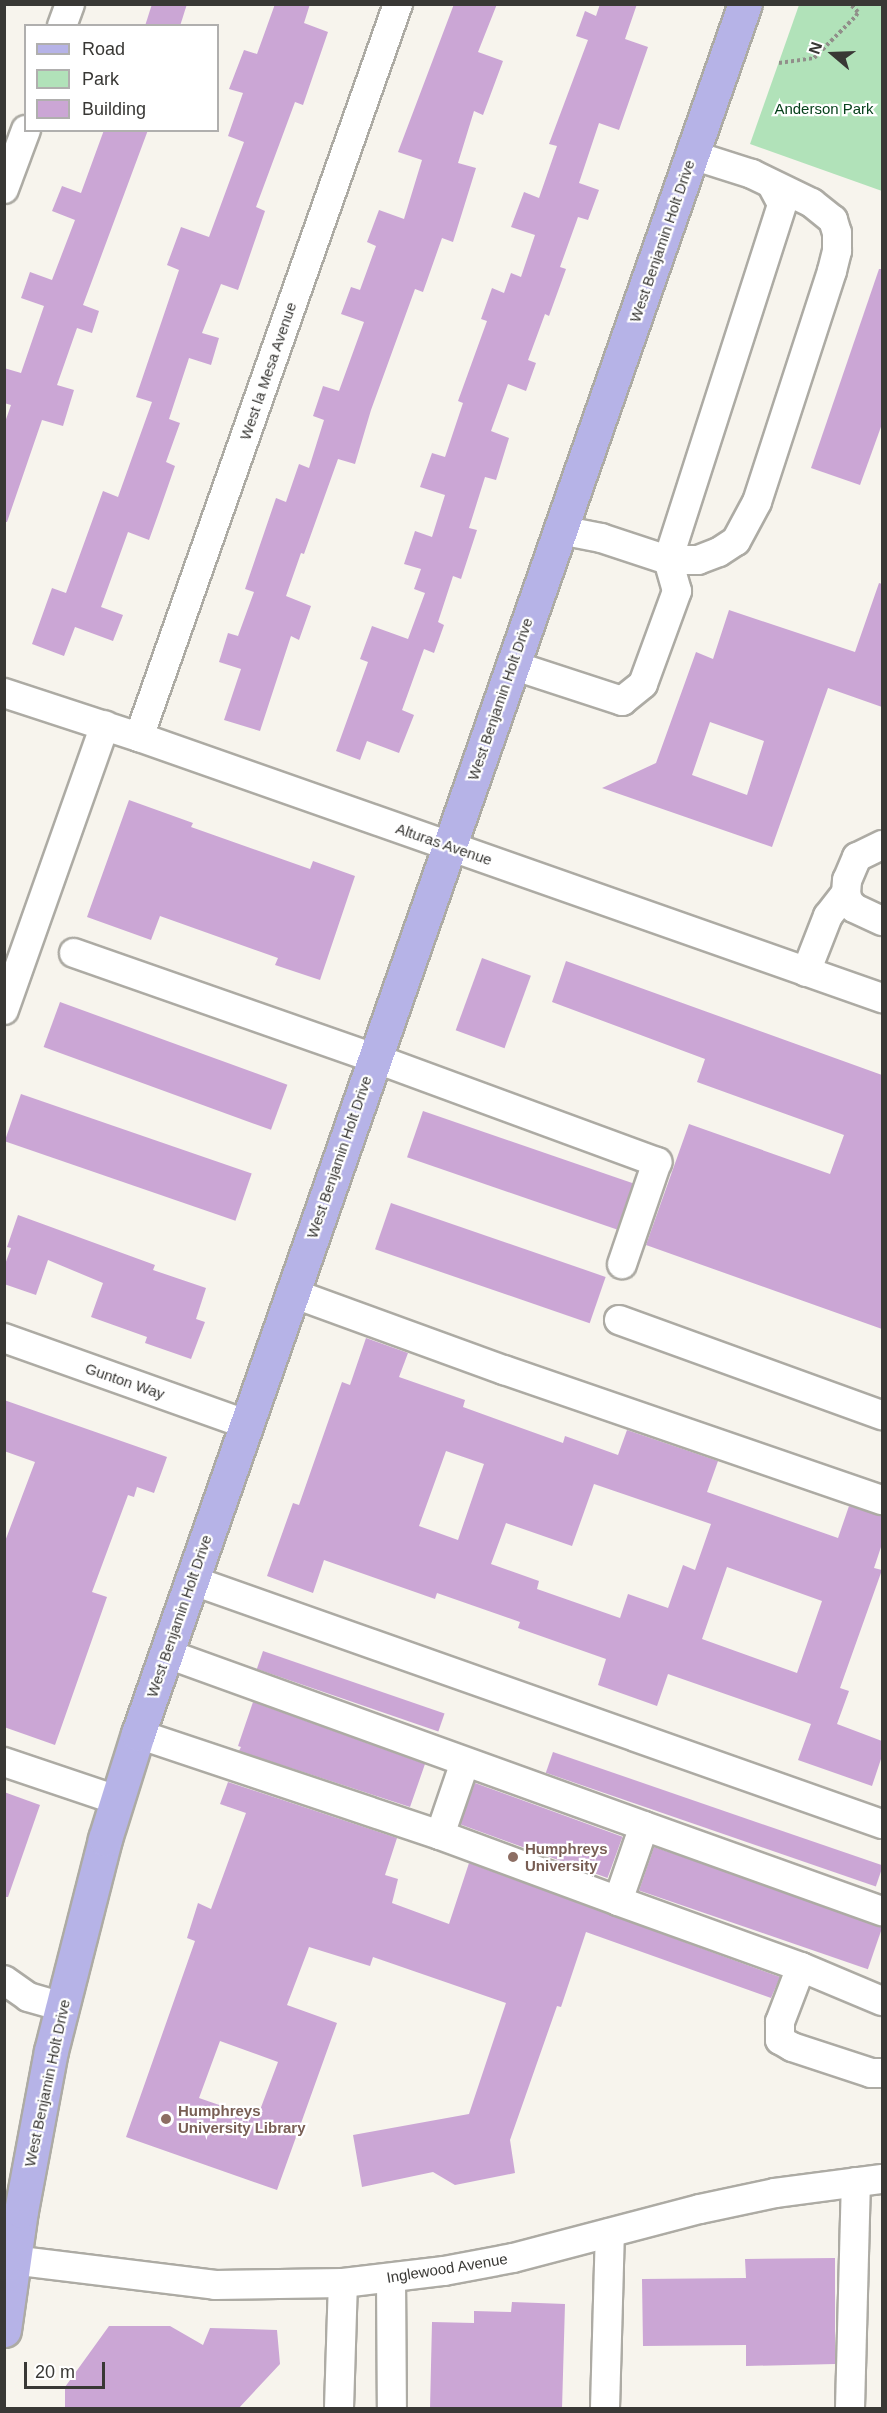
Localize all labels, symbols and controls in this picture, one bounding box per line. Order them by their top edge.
legend [24,24,219,132]
north arrow [803,24,863,84]
text: Road [82,39,125,59]
text: N [806,40,825,56]
text: Park [82,69,119,89]
text: Building [82,99,146,119]
park label: Anderson Park [774,100,874,118]
street label: West Benjamin Holt Drive [626,157,698,325]
street label: West la Mesa Avenue [236,299,300,443]
street label: West Benjamin Holt Drive [464,615,536,783]
street label: Alturas Avenue [393,819,495,869]
street label: West Benjamin Holt Drive [303,1073,375,1241]
street label: Gunton Way [83,1359,167,1403]
street label: West Benjamin Holt Drive [143,1532,215,1700]
place label: Humphreys University [525,1839,608,1874]
marker: Humphreys University [506,1850,520,1864]
street label: West Benjamin Holt Drive [20,1998,74,2168]
place label: Humphreys University Library [178,2101,306,2136]
marker: Humphreys University Library [159,2112,173,2126]
street label: Inglewood Avenue [385,2249,509,2287]
scale bar [27,2350,108,2388]
text: 20 m [35,2362,75,2382]

